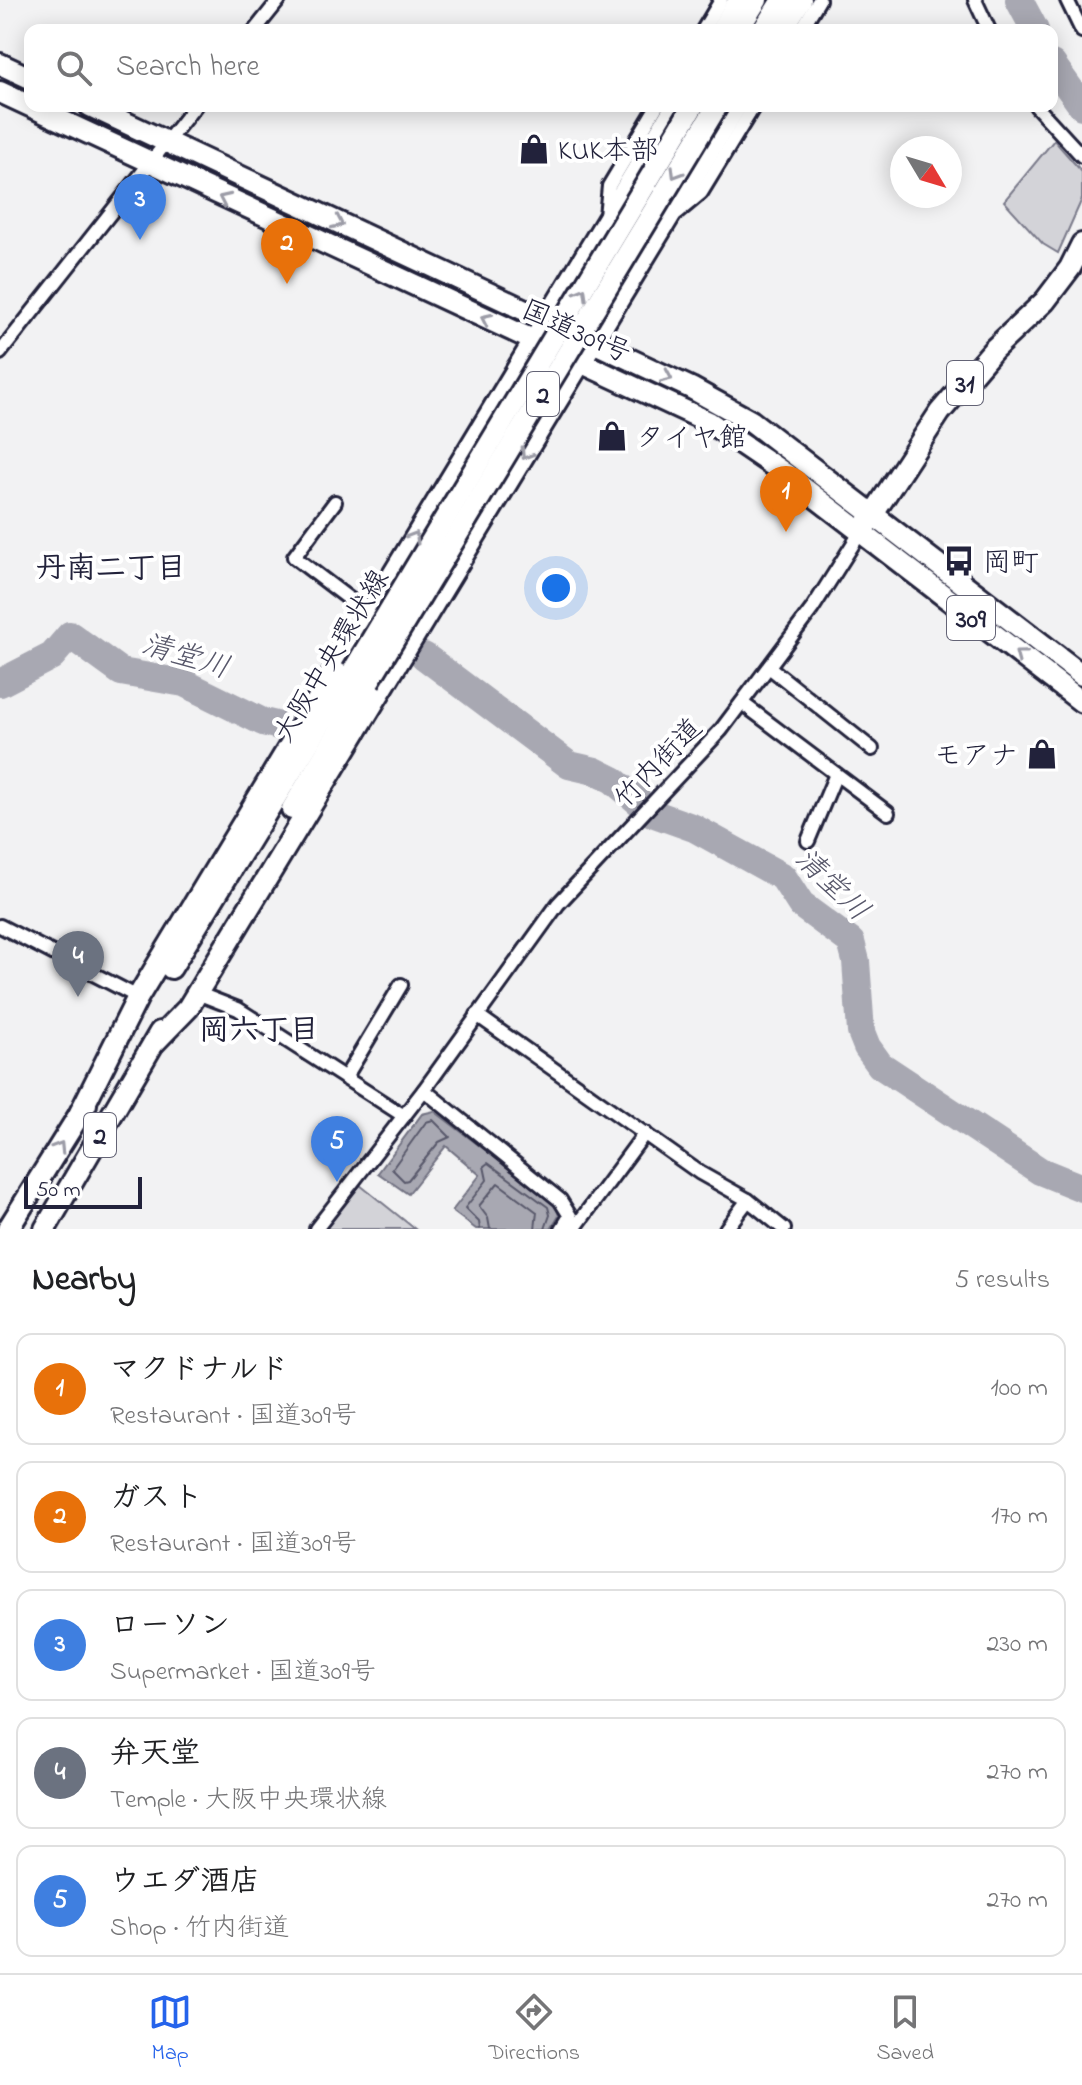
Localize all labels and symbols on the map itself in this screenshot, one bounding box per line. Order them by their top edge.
shop icon: KUK本部 [517,132,551,166]
place label: KUK本部 [558,132,659,173]
north arrow [890,136,962,208]
one-way arrow [671,164,686,179]
pin: 3 [114,174,166,240]
one-way arrow [218,193,232,209]
one-way arrow [329,213,344,229]
pin: 2 [261,218,313,284]
one-way arrow [572,287,588,302]
street label: 国道309号 [514,291,637,376]
one-way arrow [479,313,494,329]
road number: 31 [947,361,983,405]
one-way arrow [658,367,673,383]
road number: 2 [527,372,559,416]
shop icon: タイヤ館 [595,419,629,453]
place label: タイヤ館 [636,419,747,460]
one-way arrow [521,445,536,460]
pin: 1 [760,466,812,532]
one-way arrow [405,531,420,546]
bus stop icon: 岡町 [942,544,976,578]
place label: 岡町 [983,544,1039,585]
district label: 丹南二丁目 [36,548,186,592]
street label: 大阪中央環状線 [265,562,401,751]
your location [536,568,576,608]
road number: 309 [947,596,995,640]
water label: 清堂川 [136,624,235,692]
one-way arrow [1014,650,1029,664]
street label: 竹内街道 [606,710,713,819]
place label: モアナ [934,737,1018,778]
shop icon: モアナ [1025,737,1059,771]
water label: 清堂川 [783,839,879,933]
pin: 4 [52,931,104,997]
district label: 岡六丁目 [199,1010,319,1054]
road number: 2 [84,1113,116,1157]
pin: 5 [311,1116,363,1182]
one-way arrow [49,1141,65,1156]
scale bar [24,1173,142,1209]

